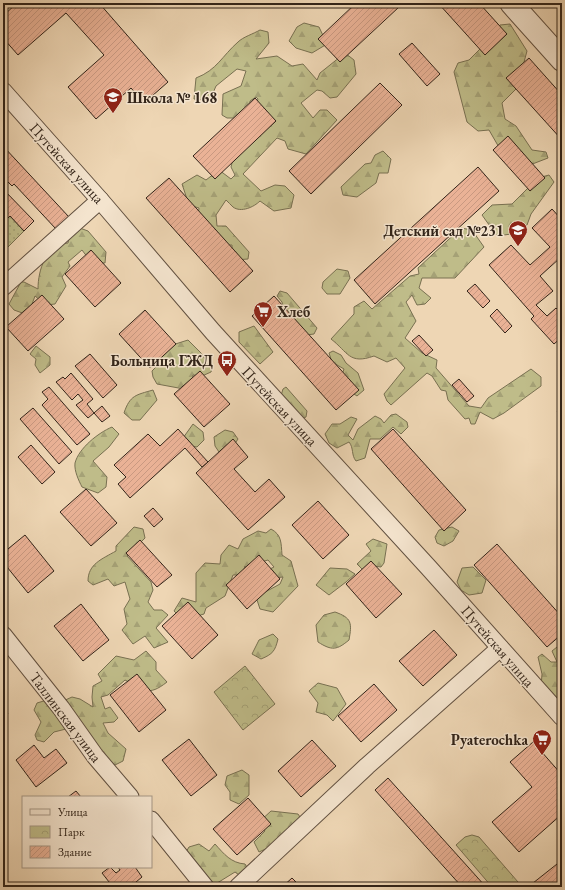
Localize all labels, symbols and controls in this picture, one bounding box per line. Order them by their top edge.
school or university icon: Школа № 168 [102,86,124,114]
place label: Школа № 168 [127,88,217,107]
street label: Путейская улица [26,119,108,207]
school or university icon: Детский сад №231 [507,219,529,247]
place label: Детский сад №231 [383,221,504,240]
supermarket icon: Хлеб [252,300,274,328]
place label: Хлеб [276,302,311,321]
bus stop icon: Больница ГЖД [216,349,238,377]
place label: Больница ГЖД [111,351,213,370]
street label: Путейская улица [238,362,322,450]
street label: Путейская улица [457,601,539,691]
street label: Таллинская улица [26,668,106,766]
supermarket icon: Pyaterochka [531,728,553,756]
place label: Pyaterochka [451,730,528,749]
legend [22,796,152,868]
text: Улица [57,804,88,820]
text: Парк [58,824,85,840]
text: Здание [58,844,92,860]

